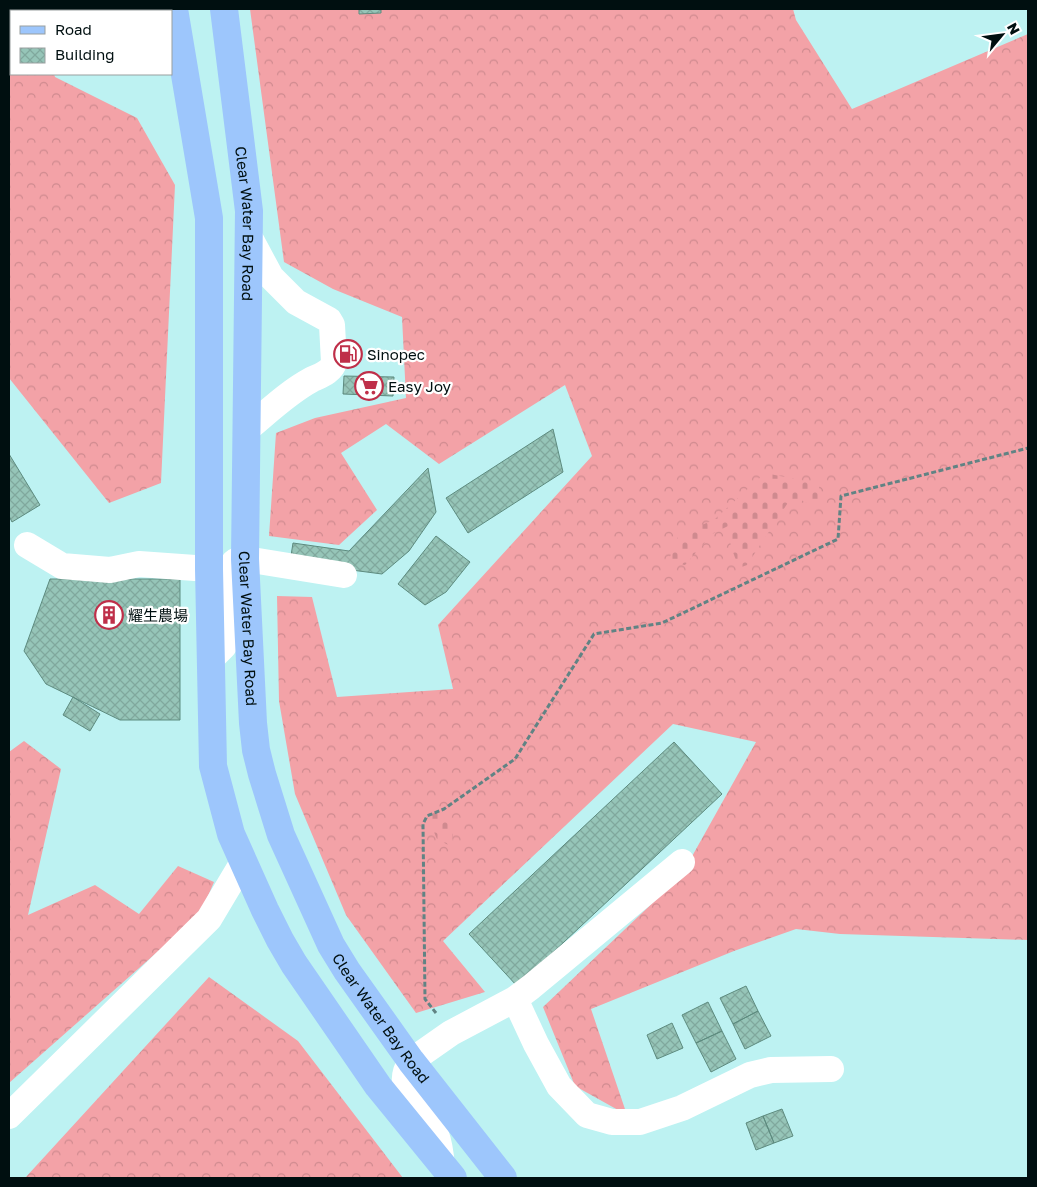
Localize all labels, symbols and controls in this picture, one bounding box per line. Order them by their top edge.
legend [10,10,172,75]
north arrow [977,10,1027,60]
text: Road [55,20,92,38]
text: N [1004,20,1024,37]
text: Building [55,45,115,63]
street label: Clear Water Bay Road [232,145,258,301]
fuel station icon: Sinopec [333,339,363,369]
place label: Sinopec [367,345,425,363]
supermarket icon: Easy Joy [354,371,384,401]
place label: Easy Joy [388,377,452,395]
street label: Clear Water Bay Road [236,551,261,706]
building icon: 耀生農場 [94,600,124,630]
place label: 耀生農場 [128,606,188,624]
street label: Clear Water Bay Road [329,950,434,1086]

